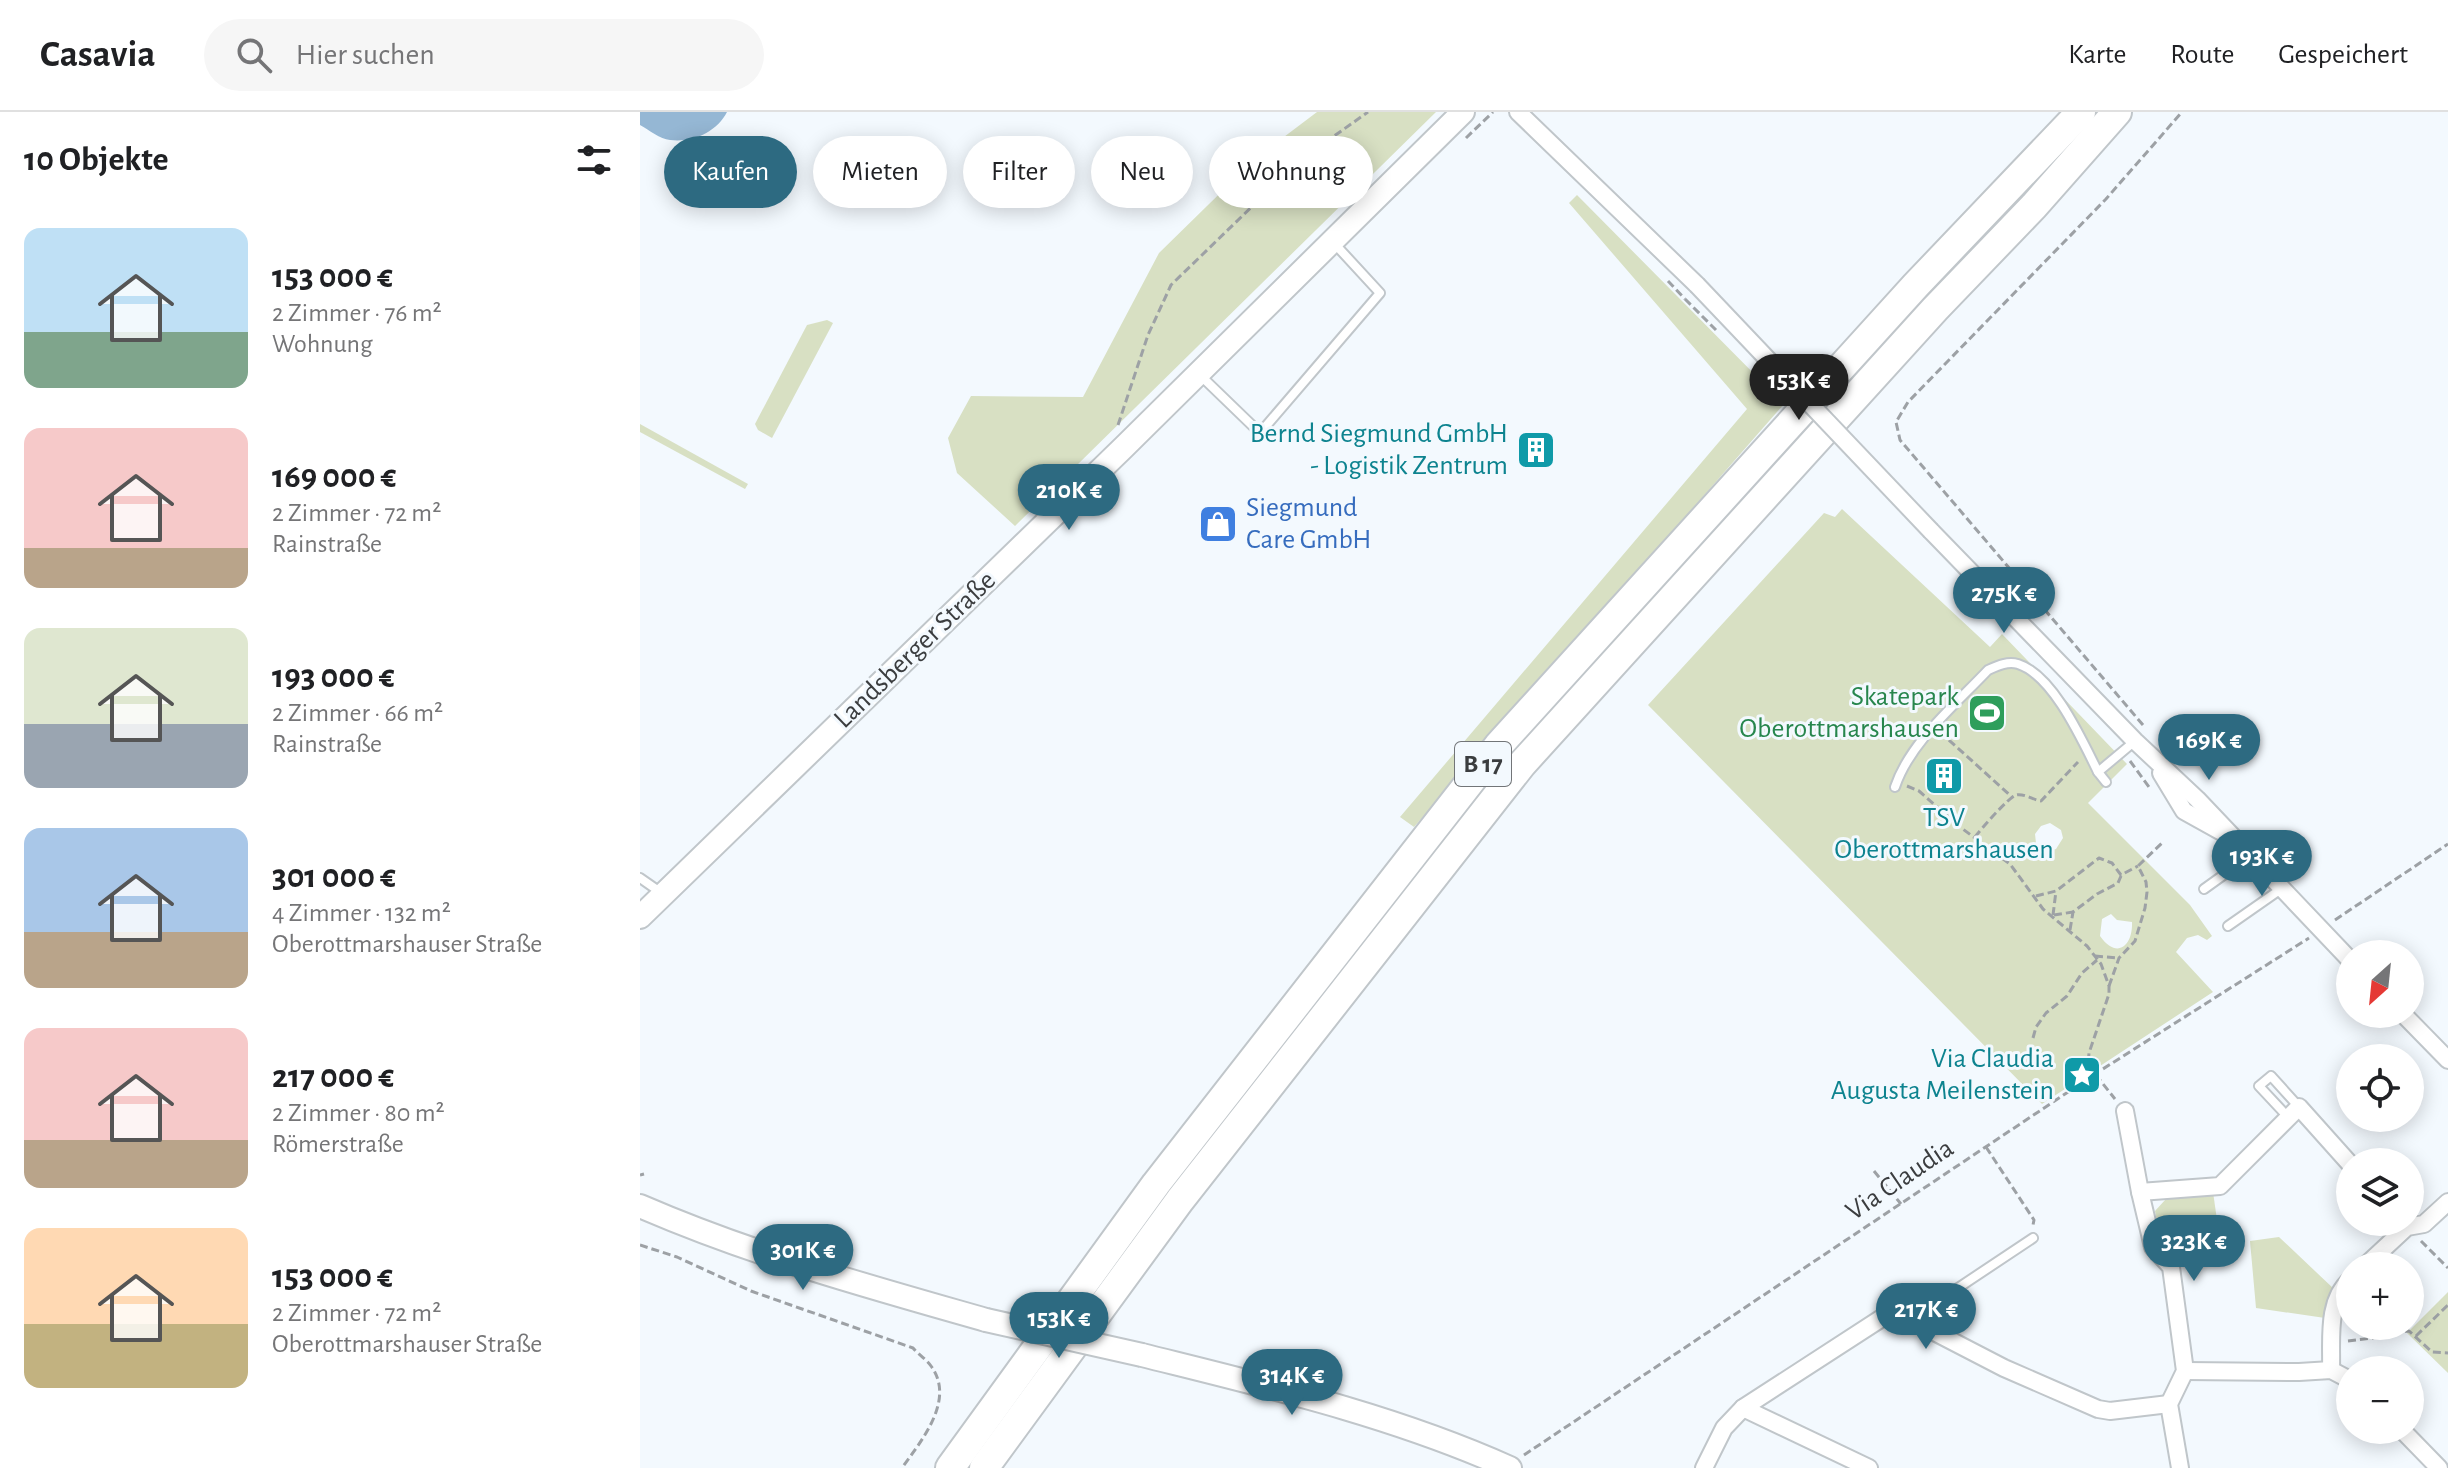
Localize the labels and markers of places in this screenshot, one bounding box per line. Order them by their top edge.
pin: 153K € [1734,354,1864,422]
place label: Bernd Siegmund GmbH - Logistik Zentrum [1250,420,1508,480]
building icon: Bernd Siegmund GmbH - Logistik Zentrum [1515,429,1557,471]
pin: 210K € [1004,464,1134,532]
place label: Siegmund Care GmbH [1246,494,1371,554]
shop icon: Siegmund Care GmbH [1197,503,1239,545]
pin: 275K € [1939,567,2069,635]
place label: Skatepark Oberottmarshausen [1739,683,1959,743]
sports icon: Skatepark Oberottmarshausen [1966,692,2008,734]
pin: 169K € [2144,714,2274,782]
building icon: TSV Oberottmarshausen [1923,755,1965,797]
place label: TSV Oberottmarshausen [1834,804,2054,864]
pin: 193K € [2197,830,2327,898]
place label: Via Claudia Augusta Meilenstein [1831,1045,2054,1105]
place icon: Via Claudia Augusta Meilenstein [2061,1054,2103,1096]
pin: 323K € [2129,1215,2259,1283]
pin: 301K € [738,1224,868,1292]
pin: 217K € [1861,1283,1991,1351]
pin: 153K € [994,1292,1124,1360]
pin: 314K € [1227,1349,1357,1417]

